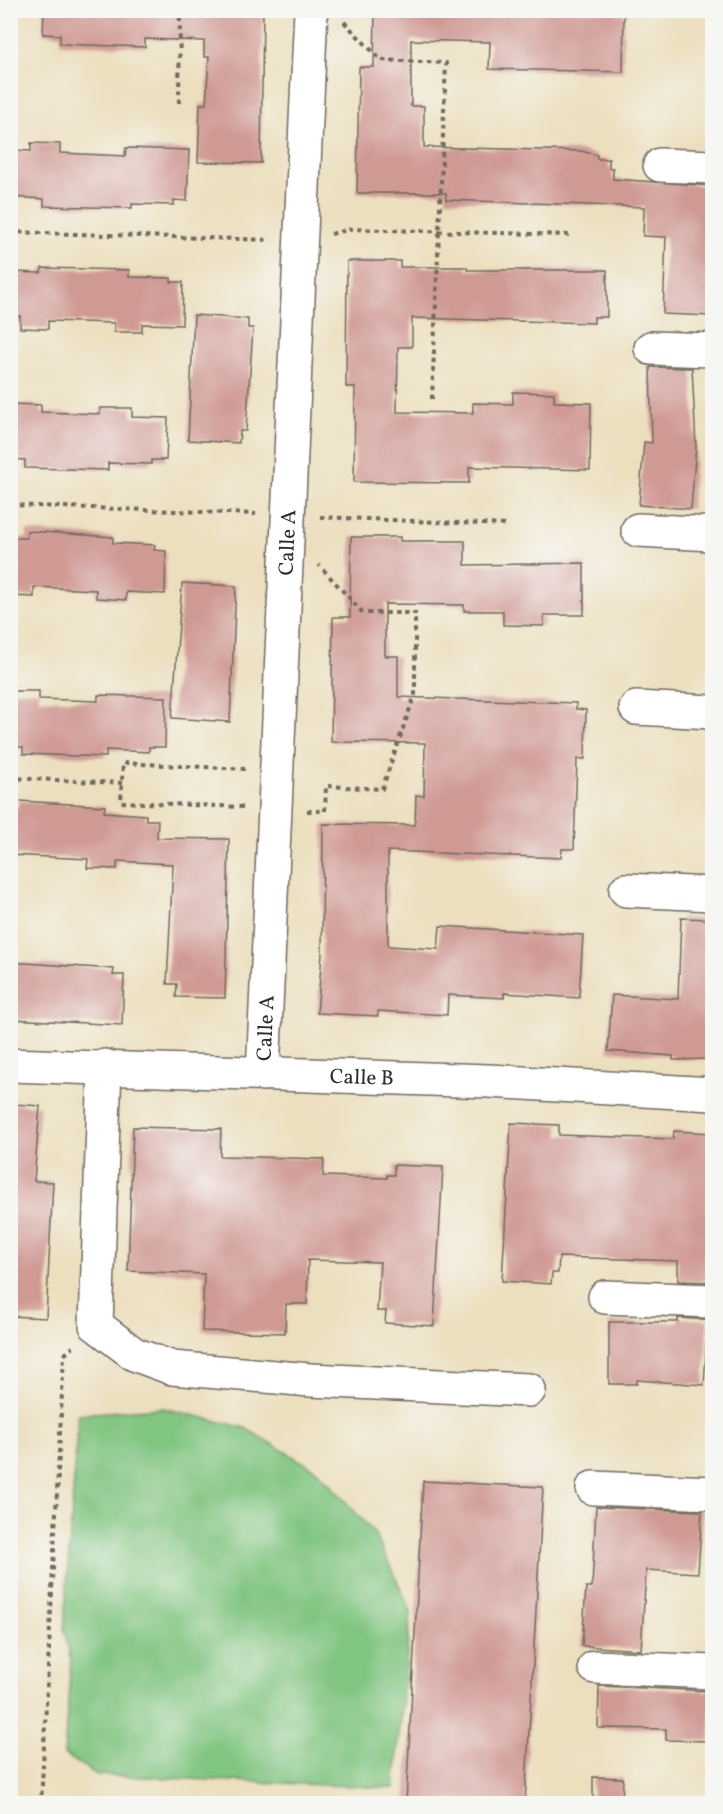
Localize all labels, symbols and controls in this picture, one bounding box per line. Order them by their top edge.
street label: Calle A [273,509,304,576]
street label: Calle A [251,994,283,1062]
street label: Calle B [329,1063,394,1094]

